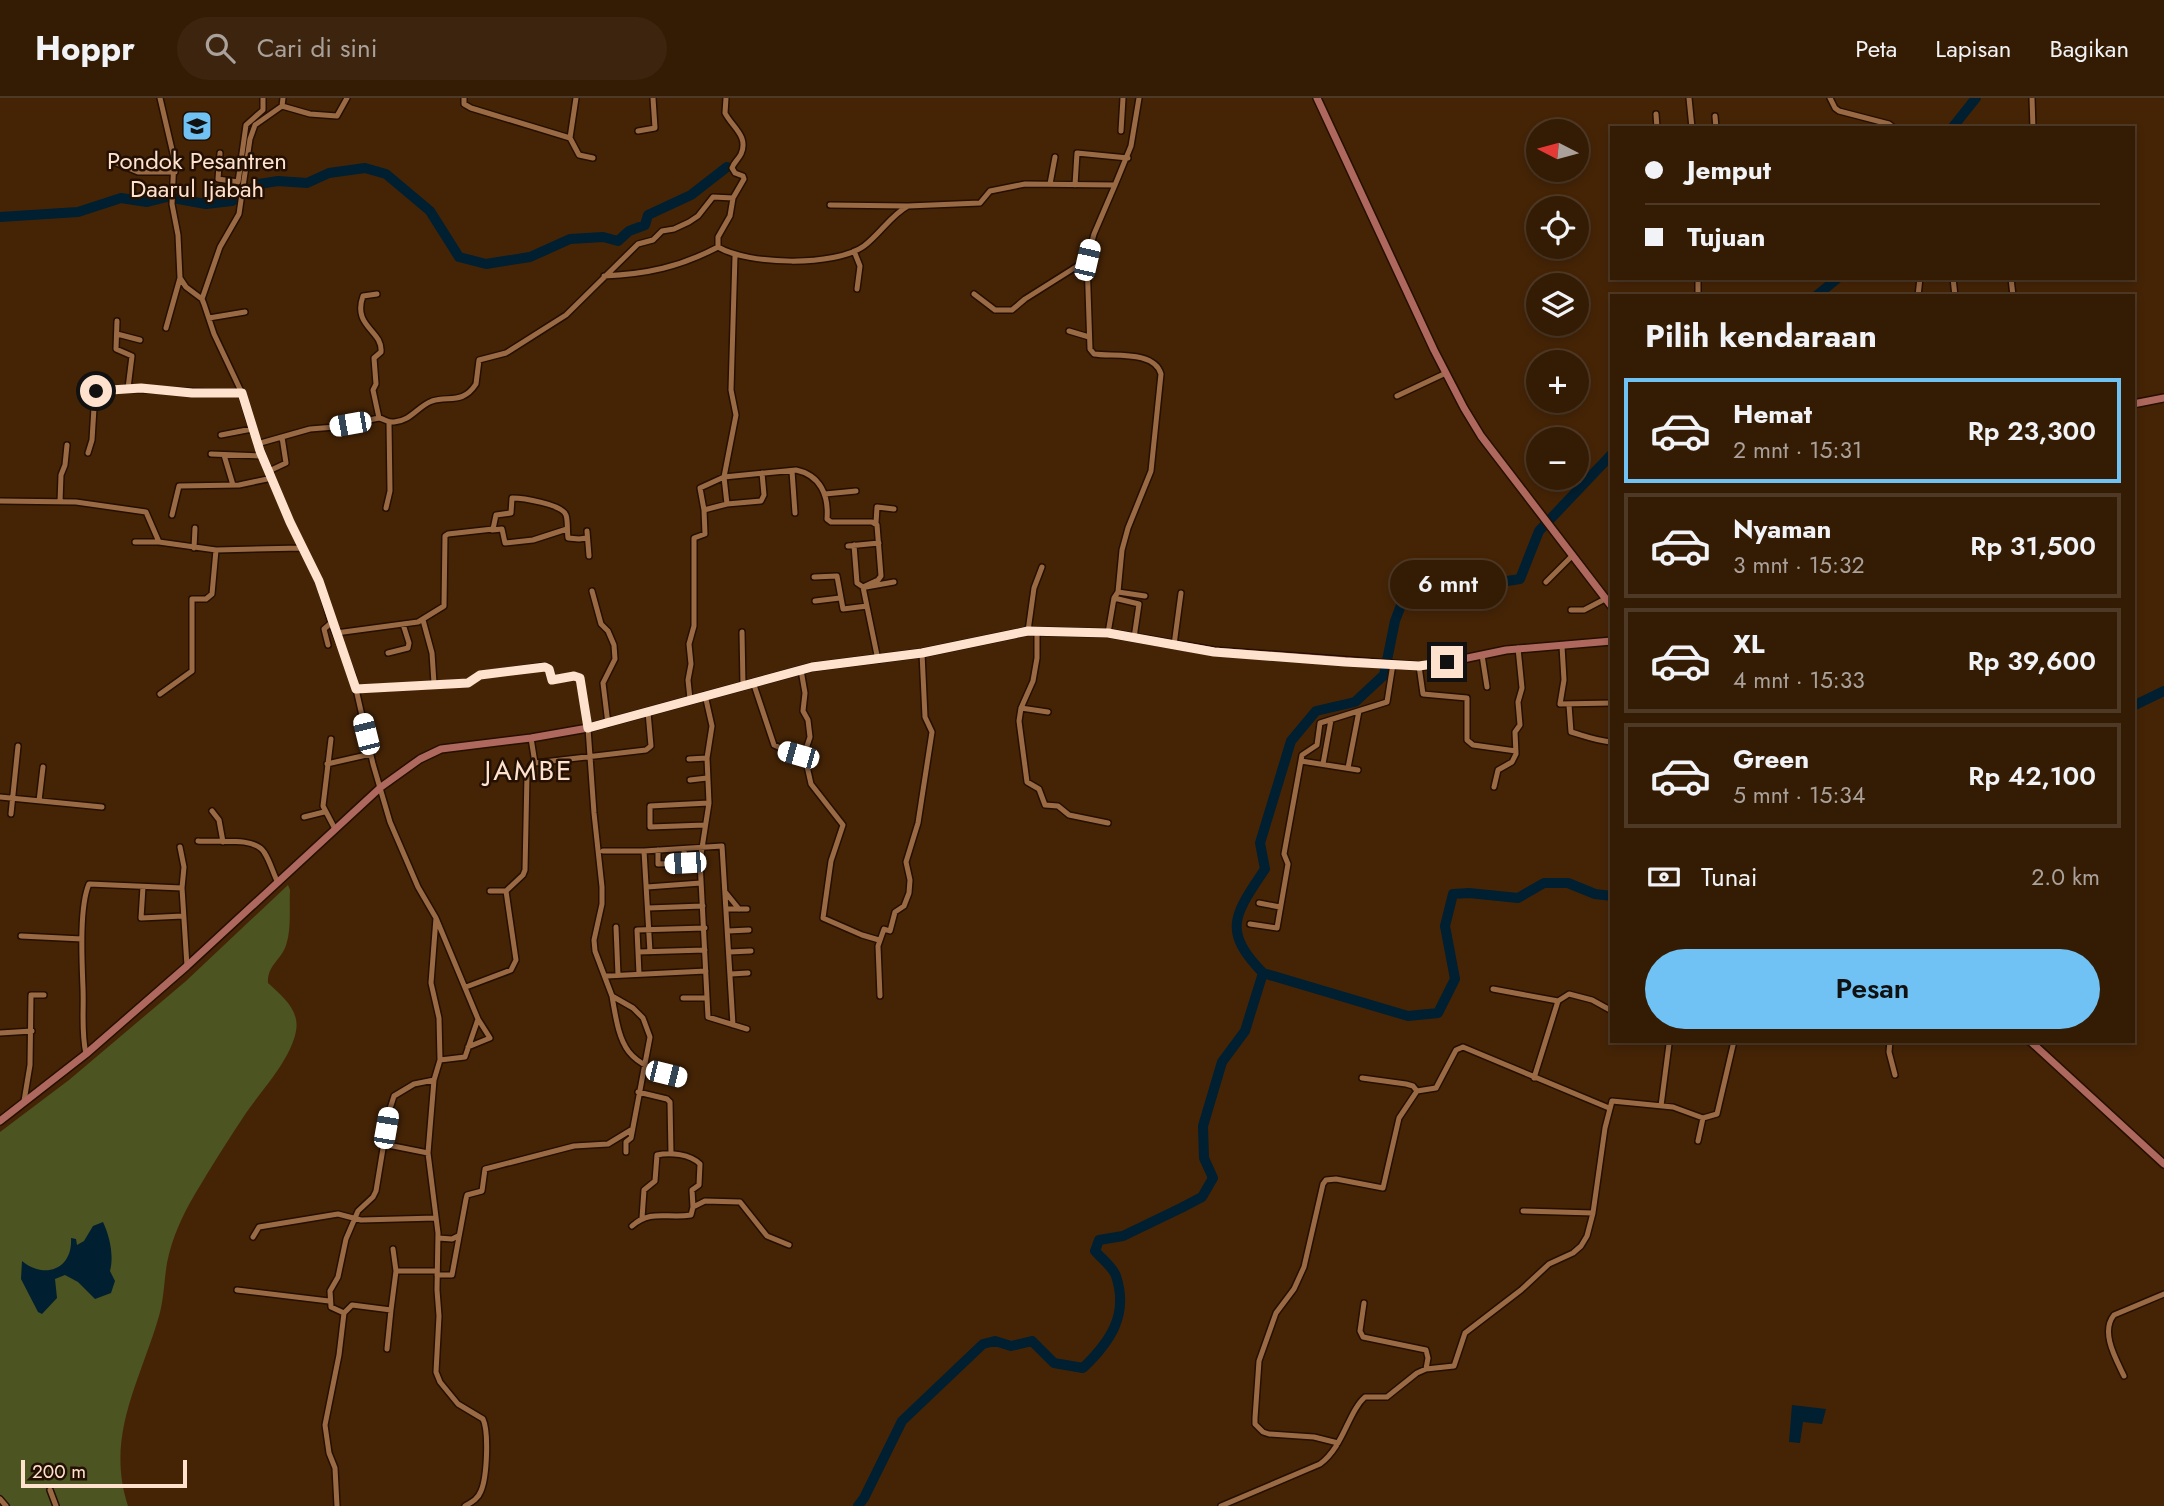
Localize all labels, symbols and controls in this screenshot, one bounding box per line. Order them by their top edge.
search box [177,17,667,80]
text: Hoppr [35,25,135,72]
icon: search [201,29,239,67]
text: Cari di sini [257,29,378,67]
text: Peta [1855,31,1897,66]
text: Lapisan [1935,31,2011,66]
text: Bagikan [2049,31,2129,66]
school or university icon: Pondok Pesantren Daarul Ijabah [180,109,214,143]
north arrow [1526,119,1589,182]
map controls [1526,119,1589,490]
place label: Pondok Pesantren Daarul Ijabah [107,143,287,206]
text: Jemput [1687,151,1771,189]
button: locate [1526,196,1589,259]
text: Tujuan [1687,218,1765,256]
car [1073,237,1102,283]
button: layers [1526,273,1589,336]
text: Pilih kendaraan [1645,313,1877,359]
button: + [1526,350,1589,413]
route start [80,375,112,407]
text: Hemat [1733,395,1812,433]
icon: car [1649,399,1712,462]
car [328,410,373,438]
text: Rp 23,300 [1968,412,2096,450]
button: − [1526,427,1589,490]
text: 2 mnt · 15:31 [1733,433,1862,467]
text: Nyaman [1733,510,1832,548]
icon: car [1649,514,1712,577]
text: Rp 31,500 [1970,527,2096,565]
text: 3 mnt · 15:32 [1733,548,1865,582]
callout: 6 mnt [1389,560,1505,610]
text: 6 mnt [1418,567,1478,601]
text: XL [1733,625,1765,663]
icon: car [1649,629,1712,692]
text: Rp 39,600 [1968,642,2096,680]
route end [1431,646,1463,678]
text: 4 mnt · 15:33 [1733,663,1865,697]
car [351,711,382,757]
car [775,739,822,771]
text: Green [1733,740,1809,778]
icon: car [1649,744,1712,807]
district label: JAMBE [481,750,573,791]
text: Rp 42,100 [1968,757,2096,795]
text: 5 mnt · 15:34 [1733,778,1865,812]
car [664,851,707,875]
icon: cash [1645,858,1683,896]
text: Tunai [1701,858,1758,896]
text: 2.0 km [2031,860,2100,894]
button: Pesan [1645,949,2100,1029]
car [644,1059,689,1089]
car [373,1105,400,1151]
scale bar [21,1457,187,1489]
text: 200 m [32,1458,86,1485]

